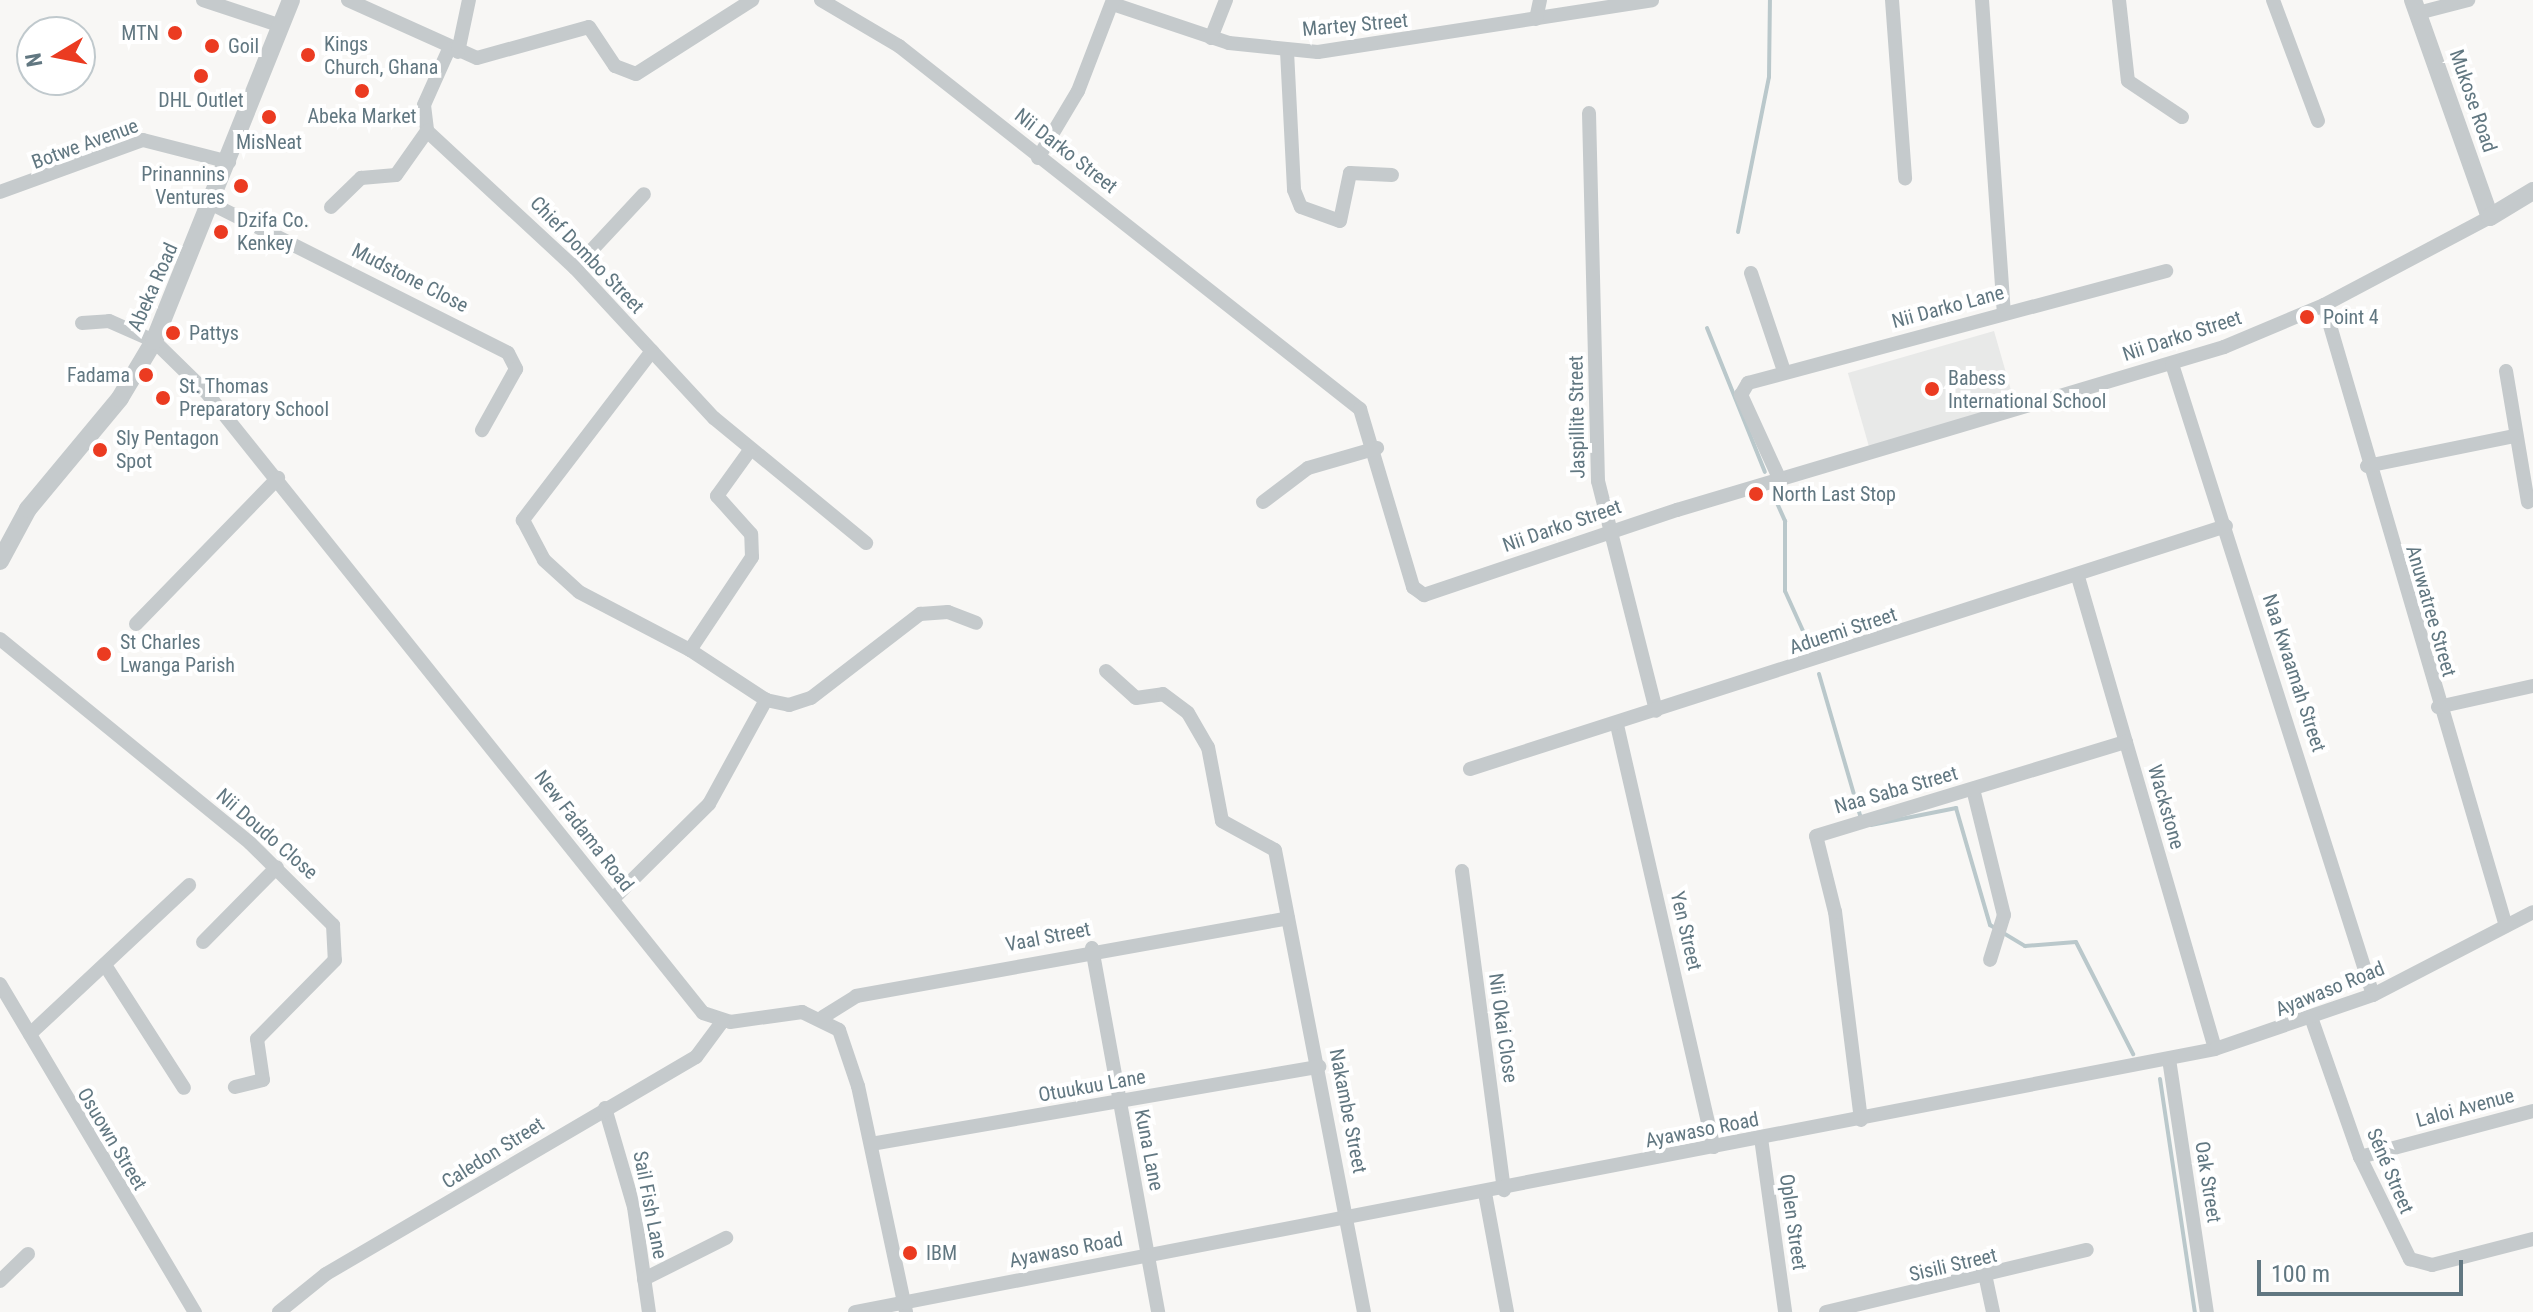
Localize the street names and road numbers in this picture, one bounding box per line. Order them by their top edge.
street label: Martey Street [1301,8,1409,42]
street label: Mukose Road [2444,46,2502,156]
street label: Nii Darko Street [1010,103,1122,199]
street label: Botwe Avenue [29,114,141,174]
street label: Chief Dombo Street [525,191,649,319]
street label: Mudstone Close [348,238,472,318]
street label: Abeka Road [123,239,183,335]
street label: Nii Darko Lane [1889,281,2007,333]
street label: Nii Darko Street [2119,305,2245,367]
street label: Jaspillite Street [1564,355,1590,479]
street label: Nii Darko Street [1500,495,1624,557]
street label: Anuwatree Street [2401,543,2461,679]
street label: Naa Kwaamah Street [2257,591,2331,755]
street label: Aduemi Street [1786,602,1900,660]
street label: Naa Saba Street [1832,761,1960,819]
street label: Wackstone [2143,762,2189,852]
street label: New Fadama Road [529,766,639,896]
street label: Nii Doudo Close [211,784,323,884]
street label: Yen Street [1665,889,1707,973]
street label: Vaal Street [1004,917,1092,957]
street label: Ayawaso Road [2272,956,2388,1022]
street label: Nii Okai Close [1483,972,1523,1084]
street label: Nakambe Street [1324,1047,1372,1175]
street label: Otuukuu Lane [1037,1065,1147,1107]
street label: Laloi Avenue [2413,1083,2517,1133]
street label: Osuown Street [72,1084,152,1194]
street label: Kuna Lane [1129,1107,1169,1193]
street label: Ayawaso Road [1643,1107,1761,1153]
street label: Caledon Street [437,1112,549,1194]
street label: Séné Street [2361,1125,2419,1217]
street label: Oak Street [2190,1140,2226,1224]
street label: Sail Fish Lane [628,1149,672,1261]
street label: Oplen Street [1774,1172,1812,1272]
street label: Ayawaso Road [1007,1227,1125,1273]
street label: Sisili Street [1907,1243,1999,1287]

